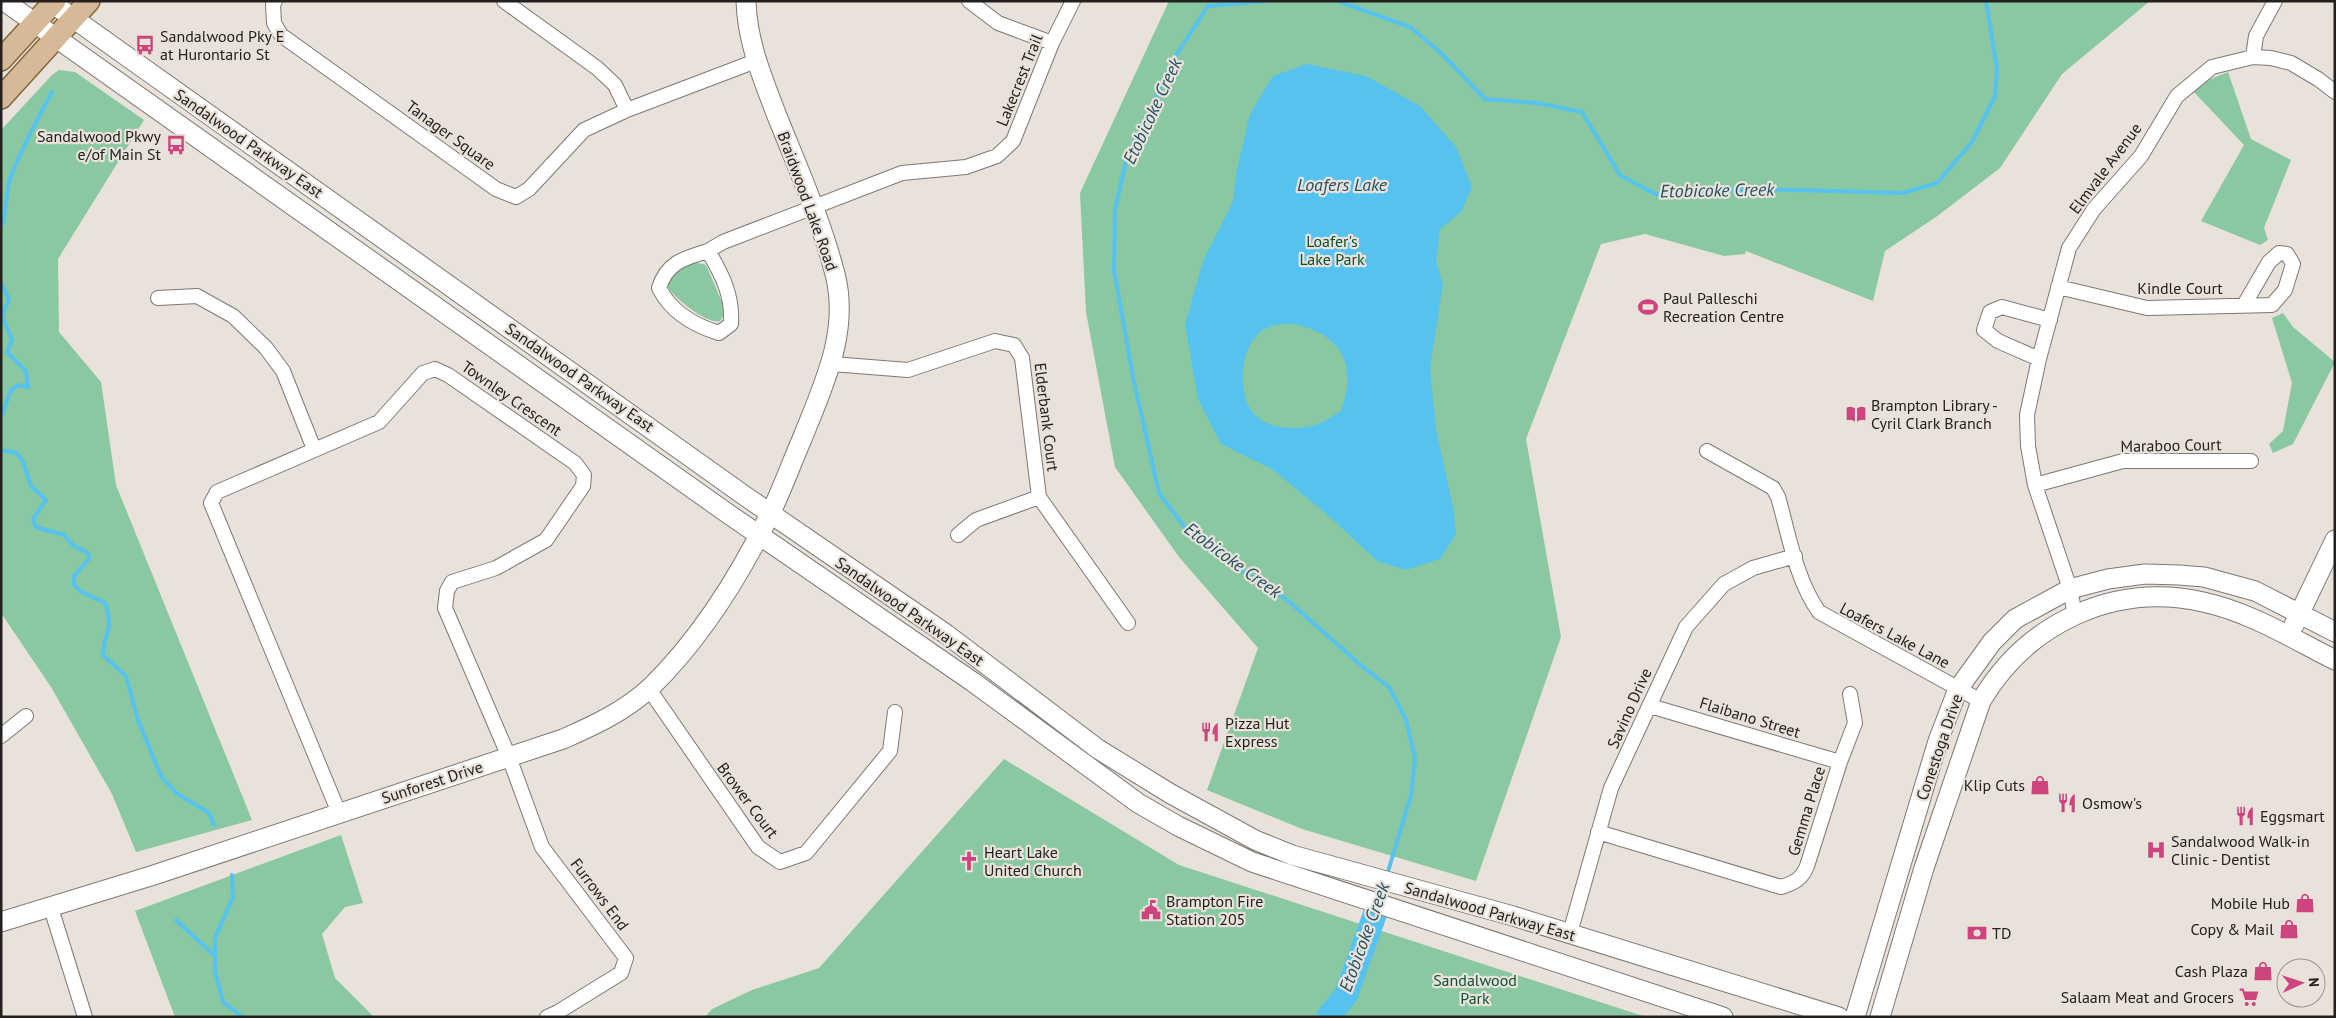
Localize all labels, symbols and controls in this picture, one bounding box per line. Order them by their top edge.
place label: Sandalwood Pky E at Hurontario St [160,26,284,64]
street label: Lakecrest Trail [991,31,1047,129]
bus stop icon: Sandalwood Pky E at Hurontario St [134,34,156,56]
water label: Etobicoke Creek [1117,53,1187,168]
street label: Sandalwood Parkway East [171,84,328,202]
street label: Tanager Square [402,96,500,174]
street label: Elmvale Avenue [2064,119,2146,217]
place label: Sandalwood Pkwy e/of Main St [37,126,162,164]
street label: Braidwood Lake Road [773,129,843,273]
bus stop icon: Sandalwood Pkwy e/of Main St [165,134,187,156]
water label: Loafers Lake [1297,173,1388,196]
water label: Etobicoke Creek [1660,177,1775,202]
park label: Loafer's Lake Park [1299,231,1365,269]
street label: Kindle Court [2137,278,2223,298]
place label: Paul Palleschi Recreation Centre [1663,288,1784,326]
sports icon: Paul Palleschi Recreation Centre [1637,296,1659,318]
street label: Sandalwood Parkway East [502,318,659,436]
street label: Townley Crescent [458,356,566,440]
street label: Elderbank Court [1030,362,1064,473]
place label: Brampton Library - Cyril Clark Branch [1871,395,1998,433]
library icon: Brampton Library - Cyril Clark Branch [1845,403,1867,425]
street label: Maraboo Court [2120,434,2222,456]
water label: Etobicoke Creek [1180,517,1287,603]
street label: Sandalwood Parkway East [832,552,989,670]
street label: Loafers Lake Lane [1837,598,1953,672]
street label: Savino Drive [1602,665,1656,751]
street label: Conestoga Drive [1911,691,1967,803]
street label: Flaibano Street [1697,692,1803,742]
place label: Pizza Hut Express [1225,713,1290,751]
restaurant icon: Pizza Hut Express [1199,721,1221,743]
street label: Sunforest Drive [379,756,485,808]
street label: Brower Court [713,758,783,842]
street label: Gemma Place [1783,764,1829,858]
shop icon: Klip Cuts [2029,774,2051,796]
place label: Klip Cuts [1964,775,2025,795]
restaurant icon: Osmow's [2056,792,2078,814]
place label: Osmow's [2082,793,2142,813]
restaurant icon: Eggsmart [2234,805,2256,827]
place label: Eggsmart [2260,806,2325,826]
place label: Sandalwood Walk-in Clinic - Dentist [2171,831,2310,869]
hospital icon: Sandalwood Walk-in Clinic - Dentist [2145,839,2167,861]
place label: Heart Lake United Church [984,842,1082,880]
church icon: Heart Lake United Church [958,850,980,872]
street label: Furrows End [566,854,634,934]
street label: Sandalwood Parkway East [1402,877,1578,945]
water label: Etobicoke Creek [1334,878,1395,995]
place label: Brampton Fire Station 205 [1166,891,1263,929]
shop icon: Mobile Hub [2294,892,2316,914]
place label: Mobile Hub [2211,893,2290,913]
public building icon: Brampton Fire Station 205 [1140,899,1162,921]
shop icon: Copy & Mail [2278,918,2300,940]
place label: Copy & Mail [2190,919,2274,939]
bank icon: TD [1966,922,1988,944]
place label: TD [1992,923,2011,943]
north arrow [2276,958,2326,1008]
shop icon: Cash Plaza [2252,960,2274,982]
place label: Cash Plaza [2175,961,2248,981]
park label: Sandalwood Park [1433,970,1517,1008]
text: N [2305,977,2323,987]
supermarket icon: Salaam Meat and Grocers [2238,986,2260,1008]
place label: Salaam Meat and Grocers [2061,987,2234,1007]

